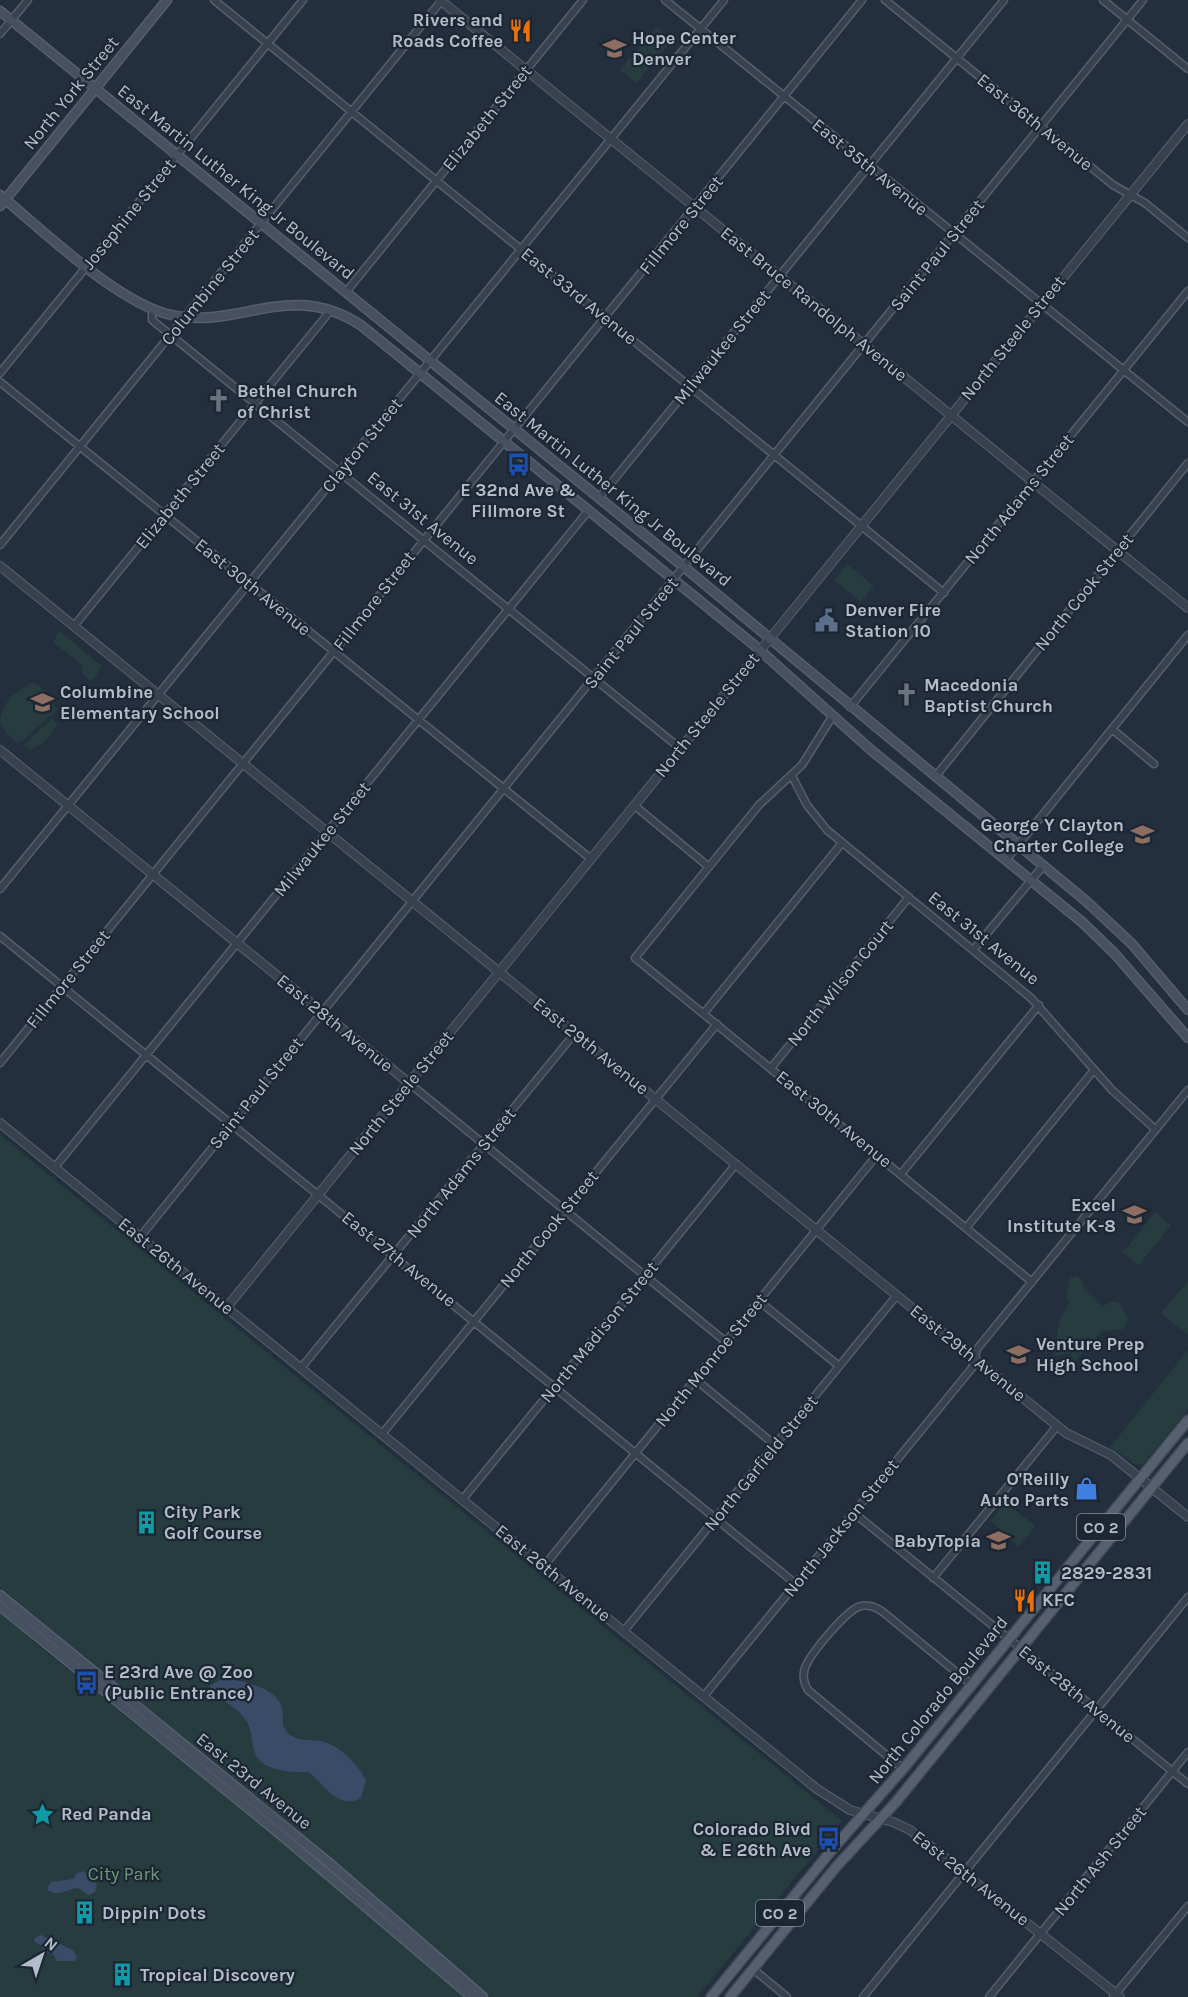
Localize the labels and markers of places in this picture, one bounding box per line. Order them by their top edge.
place label: Rivers and Roads Coffee [392,9,503,52]
restaurant icon: Rivers and Roads Coffee [508,17,534,43]
place label: Hope Center Denver [632,27,736,70]
school or university icon: Hope Center Denver [601,35,627,61]
place label: Bethel Church of Christ [237,380,358,423]
church icon: Bethel Church of Christ [206,388,232,414]
bus stop icon: E 32nd Ave & Fillmore St [505,451,531,477]
place label: E 32nd Ave & Fillmore St [460,479,576,522]
place label: Denver Fire Station 10 [845,599,941,642]
public building icon: Denver Fire Station 10 [814,607,840,633]
place label: Macedonia Baptist Church [924,674,1053,717]
place label: Columbine Elementary School [60,681,220,724]
church icon: Macedonia Baptist Church [893,682,919,708]
school or university icon: Columbine Elementary School [29,689,55,715]
place label: George Y Clayton Charter College [981,814,1124,857]
school or university icon: George Y Clayton Charter College [1129,822,1155,848]
place label: Excel Institute K-8 [1007,1194,1116,1237]
school or university icon: Excel Institute K-8 [1121,1202,1147,1228]
place label: Venture Prep High School [1036,1333,1144,1376]
school or university icon: Venture Prep High School [1005,1341,1031,1367]
place label: O'Reilly Auto Parts [980,1468,1069,1511]
shop icon: O'Reilly Auto Parts [1074,1476,1100,1502]
place label: City Park Golf Course [164,1501,262,1544]
building icon: City Park Golf Course [133,1509,159,1535]
school or university icon: BabyTopia [986,1528,1012,1554]
place label: BabyTopia [894,1530,981,1552]
building icon: 2829-2831 [1030,1560,1056,1586]
place label: 2829-2831 [1061,1562,1152,1584]
restaurant icon: KFC [1011,1587,1037,1613]
place label: KFC [1042,1589,1075,1611]
place label: E 23rd Ave @ Zoo (Public Entrance) [104,1661,253,1704]
bus stop icon: E 23rd Ave @ Zoo (Public Entrance) [73,1669,99,1695]
place icon: Red Panda [30,1801,56,1827]
place label: Red Panda [61,1803,152,1825]
place label: Colorado Blvd & E 26th Ave [693,1818,811,1861]
bus stop icon: Colorado Blvd & E 26th Ave [816,1826,842,1852]
building icon: Dippin' Dots [71,1900,97,1926]
place label: Dippin' Dots [102,1902,206,1924]
building icon: Tropical Discovery [109,1962,135,1988]
place label: Tropical Discovery [140,1964,295,1986]

